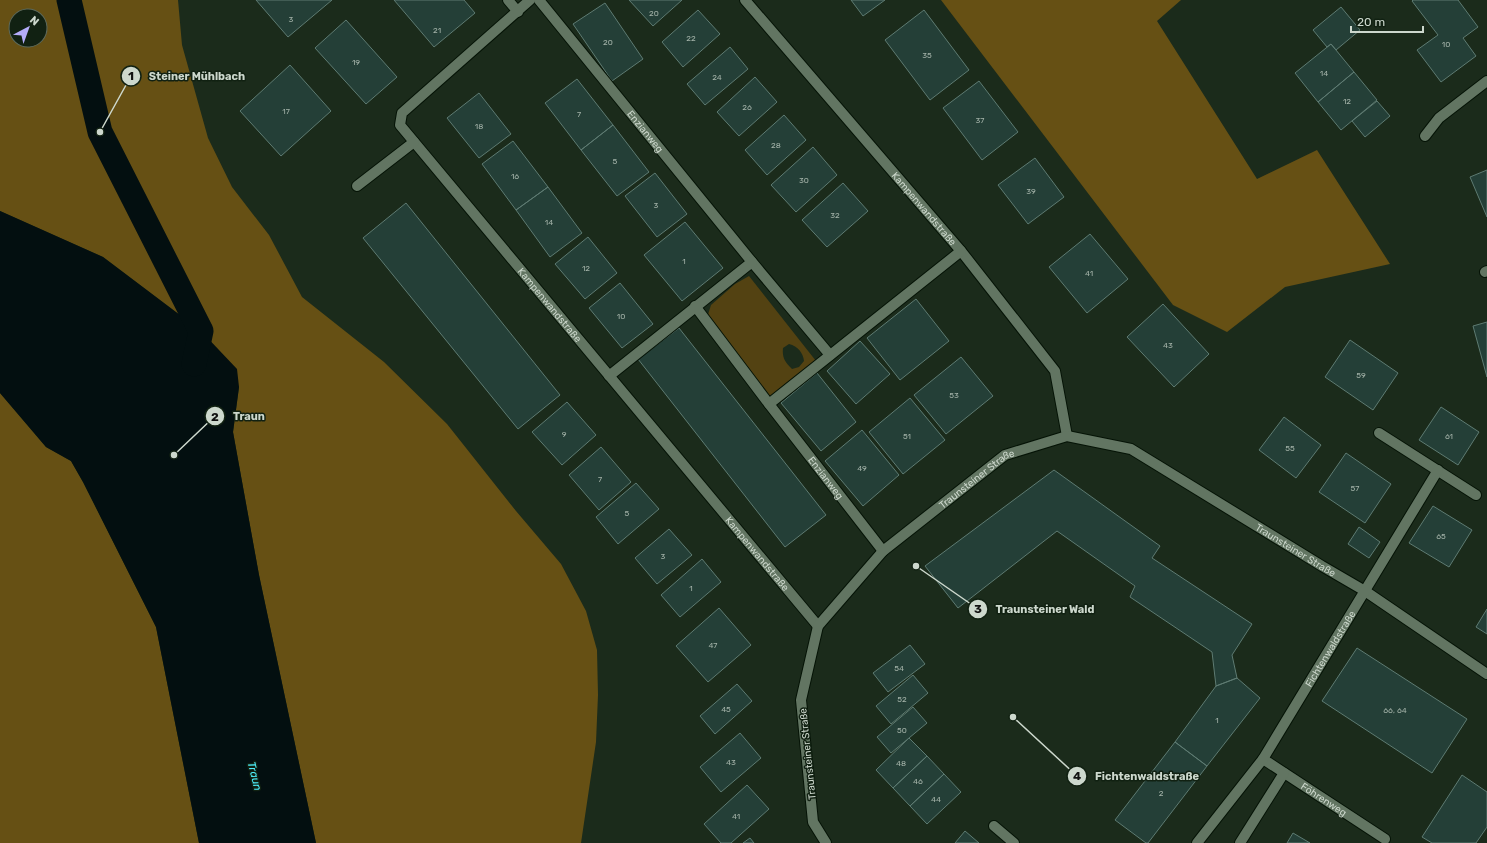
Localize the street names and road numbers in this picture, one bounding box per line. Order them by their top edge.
street label: Enzianweg [624,108,665,155]
street label: Kampenwandstraße [889,170,959,249]
street label: Kampenwandstraße [515,266,584,345]
street label: Traunsteiner Straße [937,447,1016,512]
street label: Enzianweg [805,455,846,502]
street label: Kampenwandstraße [722,515,791,594]
street label: Traunsteiner Straße [1253,522,1338,580]
street label: Fichtenwaldstraße [1303,608,1359,689]
street label: Traunsteiner Straße [797,707,819,800]
street label: Föhrenweg [1298,780,1349,819]

